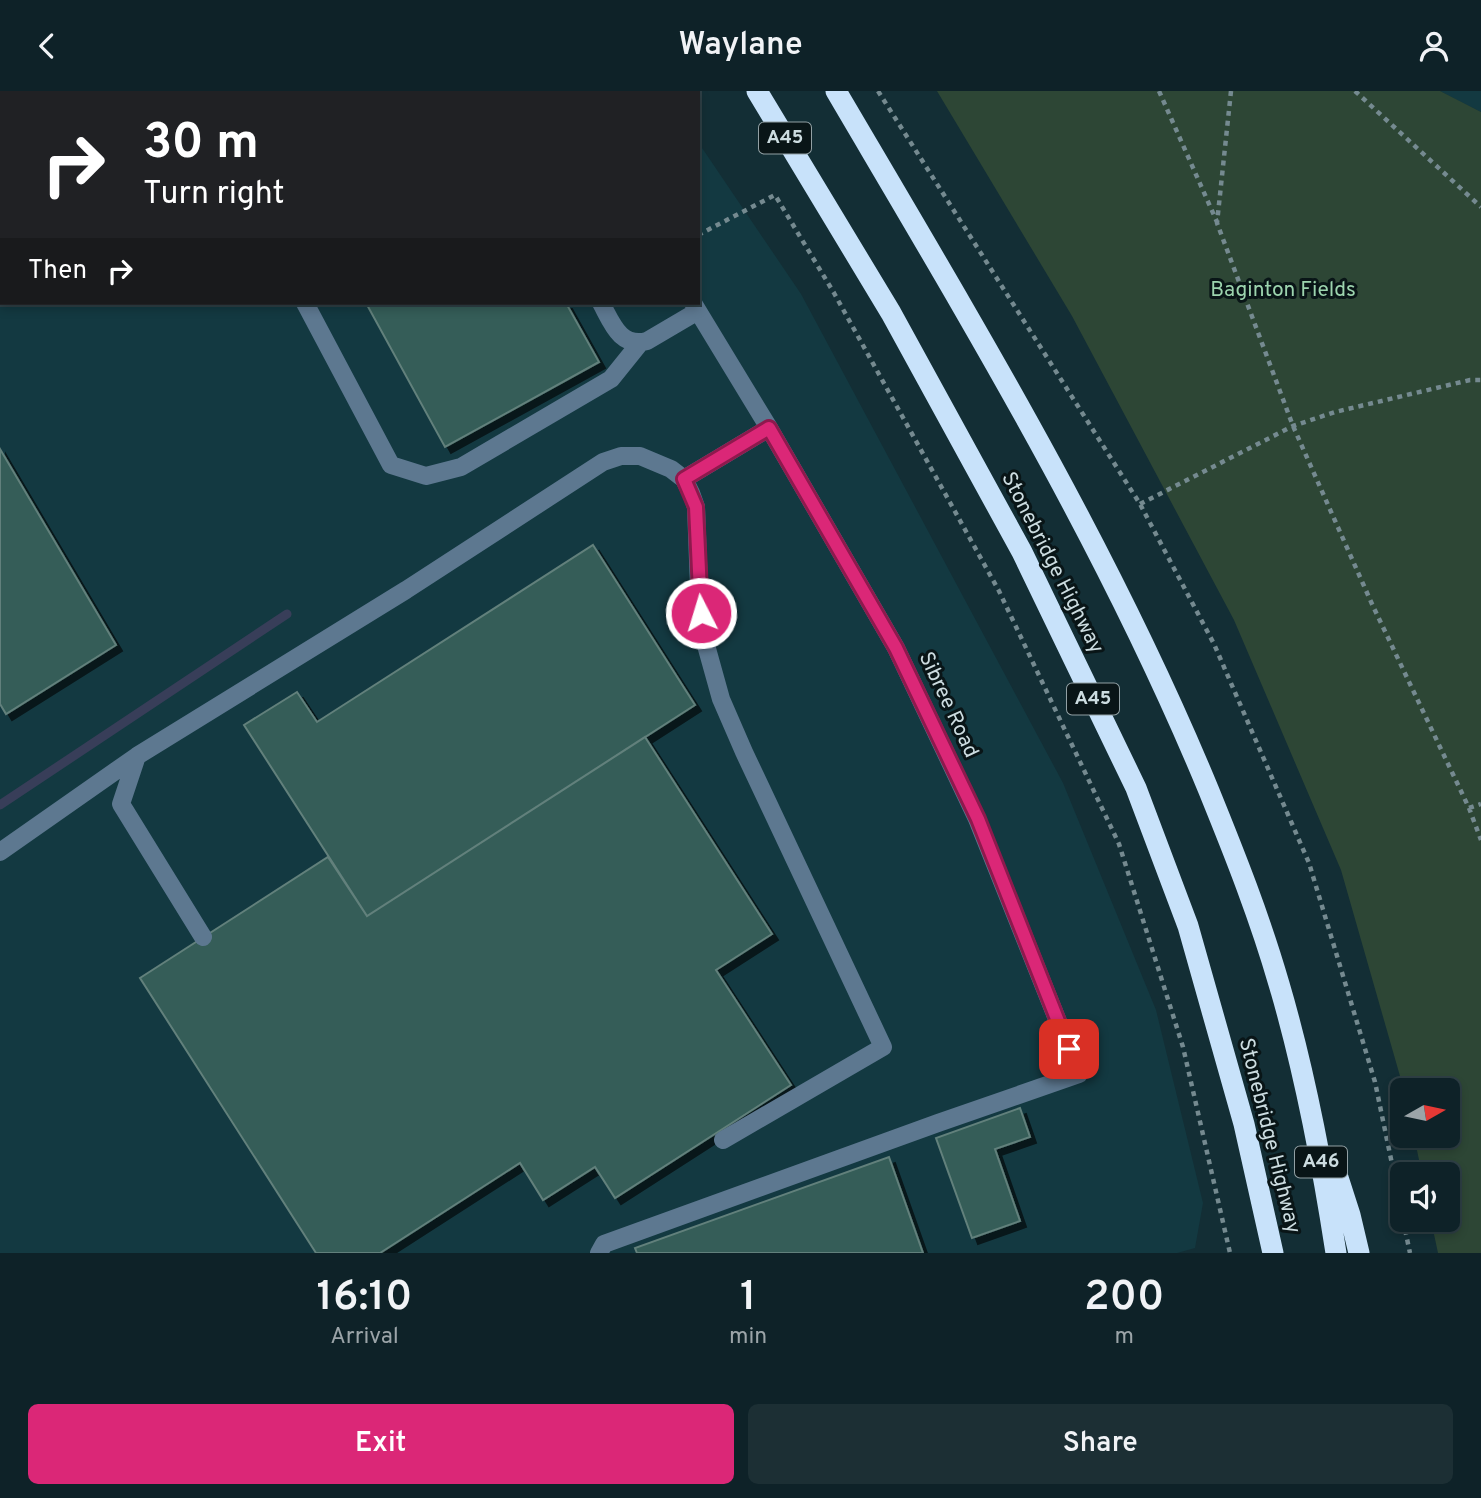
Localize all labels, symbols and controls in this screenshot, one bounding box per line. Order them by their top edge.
text: Waylane [678,26,803,66]
icon: back [28,27,66,65]
icon: person [1415,27,1453,65]
text: 30 m [143,114,259,176]
icon: right [28,119,119,210]
road number: A45 [759,123,811,153]
text: Turn right [143,175,285,215]
icon: right [101,252,139,290]
text: Then [28,255,87,288]
park label: Baginton Fields [1210,277,1356,304]
street label: Stonebridge Highway [994,468,1110,658]
position arrow [664,576,738,650]
street label: Sibree Road [912,648,984,762]
road number: A45 [1067,684,1119,715]
pin [1039,1019,1099,1079]
icon: arrive [1050,1030,1088,1068]
street label: Stonebridge Highway [1232,1036,1306,1236]
north arrow [1390,1078,1460,1148]
map controls [1390,1078,1460,1232]
road number: A46 [1295,1147,1347,1177]
button: sound [1390,1162,1460,1232]
text: 16:10 [317,1272,412,1325]
text: 1 [740,1272,756,1325]
text: 200 [1084,1272,1164,1325]
text: Arrival [330,1323,399,1352]
text: min [729,1323,767,1352]
text: m [1114,1323,1134,1352]
button: Exit [28,1404,734,1484]
button: Share [748,1404,1453,1484]

